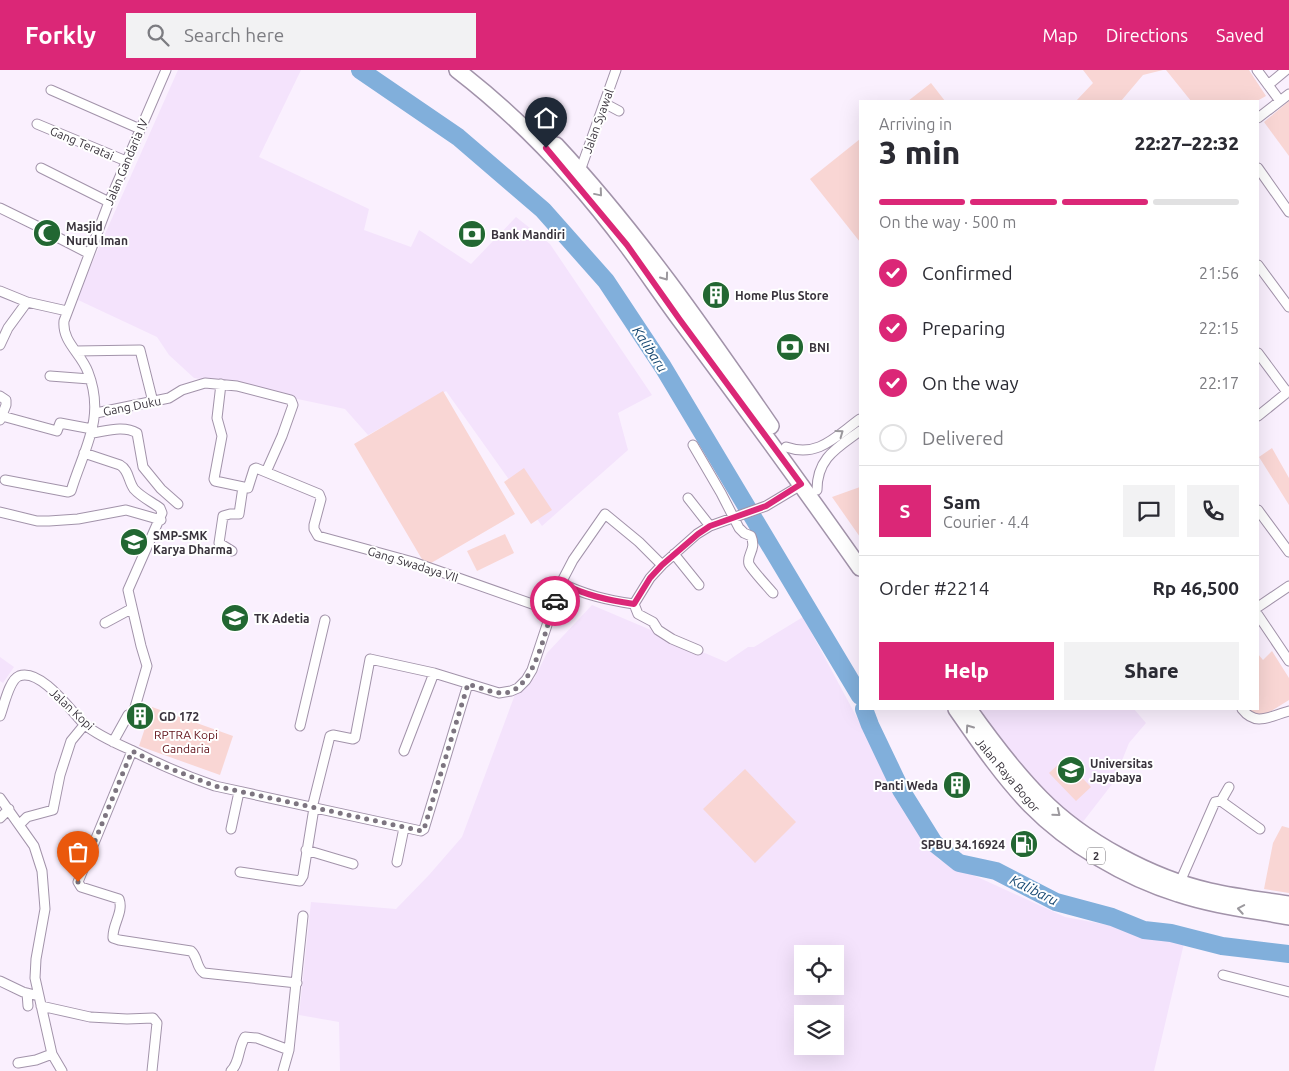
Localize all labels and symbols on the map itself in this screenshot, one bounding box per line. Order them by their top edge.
street label: Jalan Syawal [580,87,616,155]
pin [525,97,567,148]
street label: Jalan Gandaria IV [102,117,150,207]
street label: Gang Teratai [48,124,116,162]
one-way arrow [593,187,601,196]
mosque icon: Masjid Nurul Iman [32,218,62,248]
bank icon: Bank Mandiri [457,219,487,249]
place label: Masjid Nurul Iman [66,220,128,247]
place label: Bank Mandiri [491,228,565,241]
one-way arrow [659,271,668,281]
building icon: Home Plus Store [701,280,731,310]
place label: Home Plus Store [735,289,829,302]
water label: Kalibaru [629,323,671,375]
bank icon: BNI [775,332,805,362]
place label: BNI [809,341,830,354]
street label: Gang Duku [102,394,162,418]
one-way arrow [834,430,844,439]
school or university icon: SMP-SMK Karya Dharma [119,527,149,557]
place label: SMP-SMK Karya Dharma [153,529,232,556]
street label: Gang Swadaya VII [366,544,460,584]
courier [530,576,580,626]
school or university icon: TK Adetia [220,603,250,633]
place label: TK Adetia [254,612,309,625]
street label: Jalan Kopi [47,685,97,733]
building icon: GD 172 [125,701,155,731]
place label: GD 172 [159,710,199,723]
one-way arrow [966,724,975,733]
park label: RPTRA Kopi Gandaria [154,728,218,755]
street label: Jalan Raya Bogor [973,735,1043,815]
school or university icon: Universitas Jayabaya [1056,755,1086,785]
place label: Universitas Jayabaya [1090,757,1153,784]
building icon: Panti Weda [942,770,972,800]
place label: Panti Weda [874,779,938,792]
one-way arrow [1051,807,1060,815]
fuel station icon: SPBU 34.16924 [1009,829,1039,859]
pin [57,831,99,882]
place label: SPBU 34.16924 [921,838,1005,851]
road number: 2 [1087,848,1105,864]
water label: Kalibaru [1007,872,1061,909]
one-way arrow [1237,904,1245,914]

